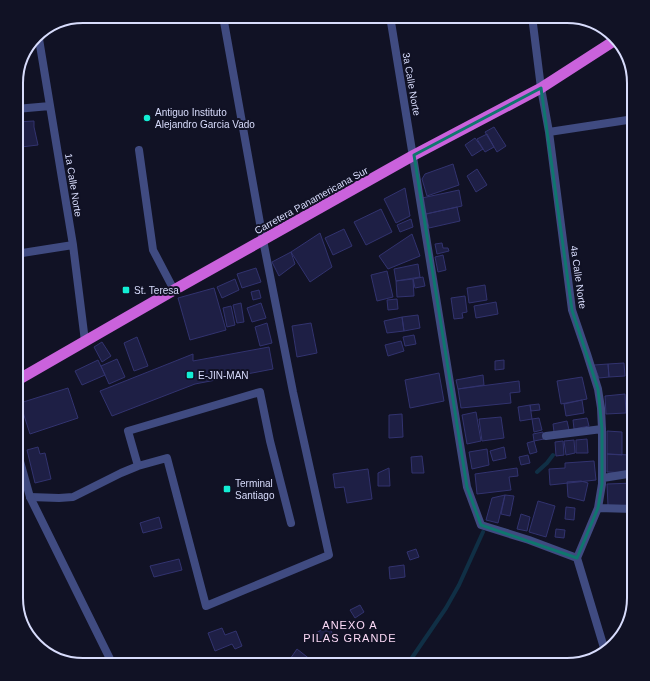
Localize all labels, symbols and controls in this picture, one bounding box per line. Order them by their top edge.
street label: 3a Calle Norte [401,52,423,117]
place label: Antiguo Instituto Alejandro Garcia Vado [155,107,255,130]
marker: Antiguo Instituto Alejandro Garcia Vado [142,113,152,123]
street label: 1a Calle Norte [63,153,84,218]
street label: Carretera Panamericana Sur [253,164,370,236]
street label: 4a Calle Norte [569,245,588,310]
marker: St. Teresa [121,285,131,295]
place label: St. Teresa [134,285,179,296]
marker: E-JIN-MAN [185,370,195,380]
place label: E-JIN-MAN [198,370,249,381]
place label: Terminal Santiago [235,478,275,501]
marker: Terminal Santiago [222,484,232,494]
district label: ANEXO A PILAS GRANDE [303,619,397,644]

